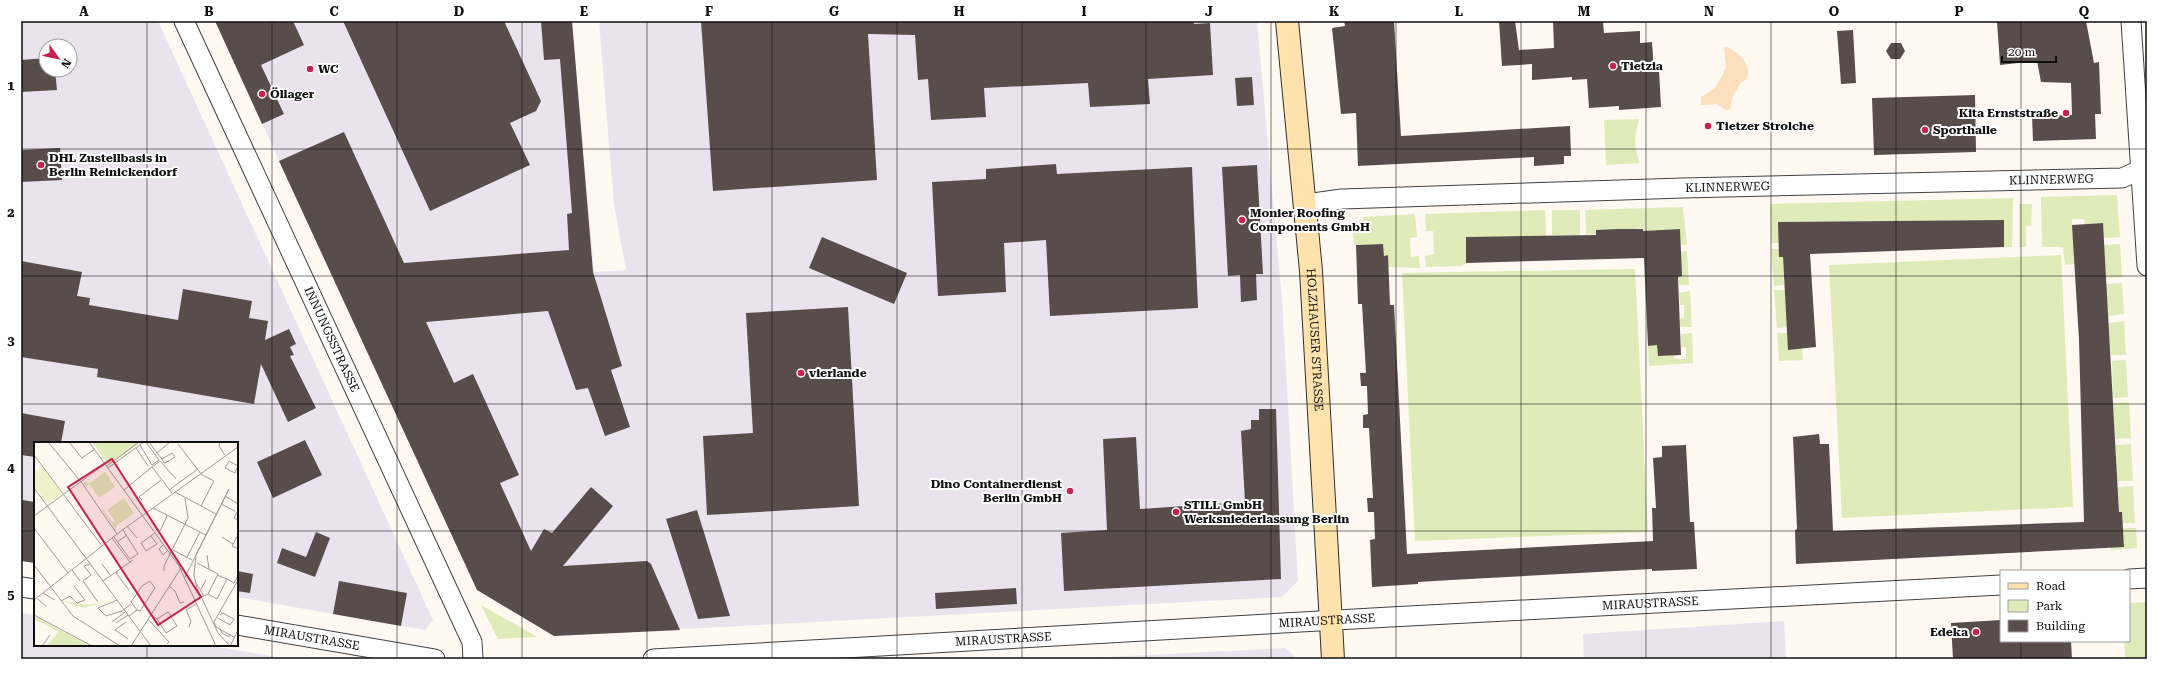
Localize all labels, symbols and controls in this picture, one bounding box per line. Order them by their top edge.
text: A [79,4,89,19]
text: B [204,4,214,19]
text: C [329,4,339,19]
text: D [454,4,464,19]
text: E [580,4,588,19]
text: F [705,4,713,19]
text: G [829,4,839,19]
text: H [954,4,965,19]
text: I [1081,4,1087,19]
text: J [1205,4,1213,19]
text: K [1329,4,1340,19]
text: L [1455,4,1463,19]
text: M [1578,4,1591,19]
text: N [1704,4,1714,19]
text: O [1829,4,1840,19]
text: P [1955,4,1964,19]
text: Q [2079,4,2090,19]
north arrow [38,38,78,78]
scale bar [2002,38,2056,64]
text: 20 m [2008,45,2035,59]
text: N [58,56,74,71]
place label: Tietzia [1621,59,1663,73]
marker: Tietzia [1608,61,1618,71]
place label: WC [318,62,339,76]
marker: WC [305,64,315,74]
text: 1 [7,78,15,93]
place label: Öllager [270,87,315,101]
marker: Öllager [257,89,267,99]
place label: Kita Ernststraße [1959,106,2058,120]
marker: Kita Ernststraße [2061,108,2071,118]
place label: Tietzer Strolche [1716,119,1814,133]
marker: Tietzer Strolche [1703,121,1713,131]
place label: Sporthalle [1933,123,1997,137]
marker: Sporthalle [1920,125,1930,135]
place label: DHL Zustellbasis in Berlin Reinickendorf [49,151,178,179]
marker: DHL Zustellbasis in Berlin Reinickendorf [36,160,46,170]
street label: KLINNERWEG [2009,172,2095,188]
street label: KLINNERWEG [1685,179,1771,195]
text: 2 [7,205,15,220]
place label: Monier Roofing Components GmbH [1250,206,1370,234]
marker: Monier Roofing Components GmbH [1237,215,1247,225]
street label: HOLZHAUSER STRASSE [1304,268,1326,412]
street label: INNUNGSSTRASSE [301,284,362,394]
text: 3 [7,333,15,348]
place label: vierlande [809,366,867,380]
marker: vierlande [796,368,806,378]
inset map [34,442,238,646]
text: 4 [7,460,15,475]
place label: Dino Containerdienst Berlin GmbH [931,477,1062,505]
marker: Dino Containerdienst Berlin GmbH [1065,486,1075,496]
place label: STILL GmbH Werksniederlassung Berlin [1184,498,1349,526]
marker: STILL GmbH Werksniederlassung Berlin [1171,507,1181,517]
legend [2000,570,2130,642]
text: Road [2036,579,2066,593]
text: 5 [7,587,15,602]
street label: MIRAUSTRASSE [1602,594,1699,613]
text: Park [2036,599,2063,613]
street label: MIRAUSTRASSE [1278,611,1376,630]
text: Building [2036,619,2085,633]
street label: MIRAUSTRASSE [263,623,361,653]
place label: Edeka [1930,625,1968,639]
marker: Edeka [1971,627,1981,637]
street label: MIRAUSTRASSE [955,629,1052,649]

